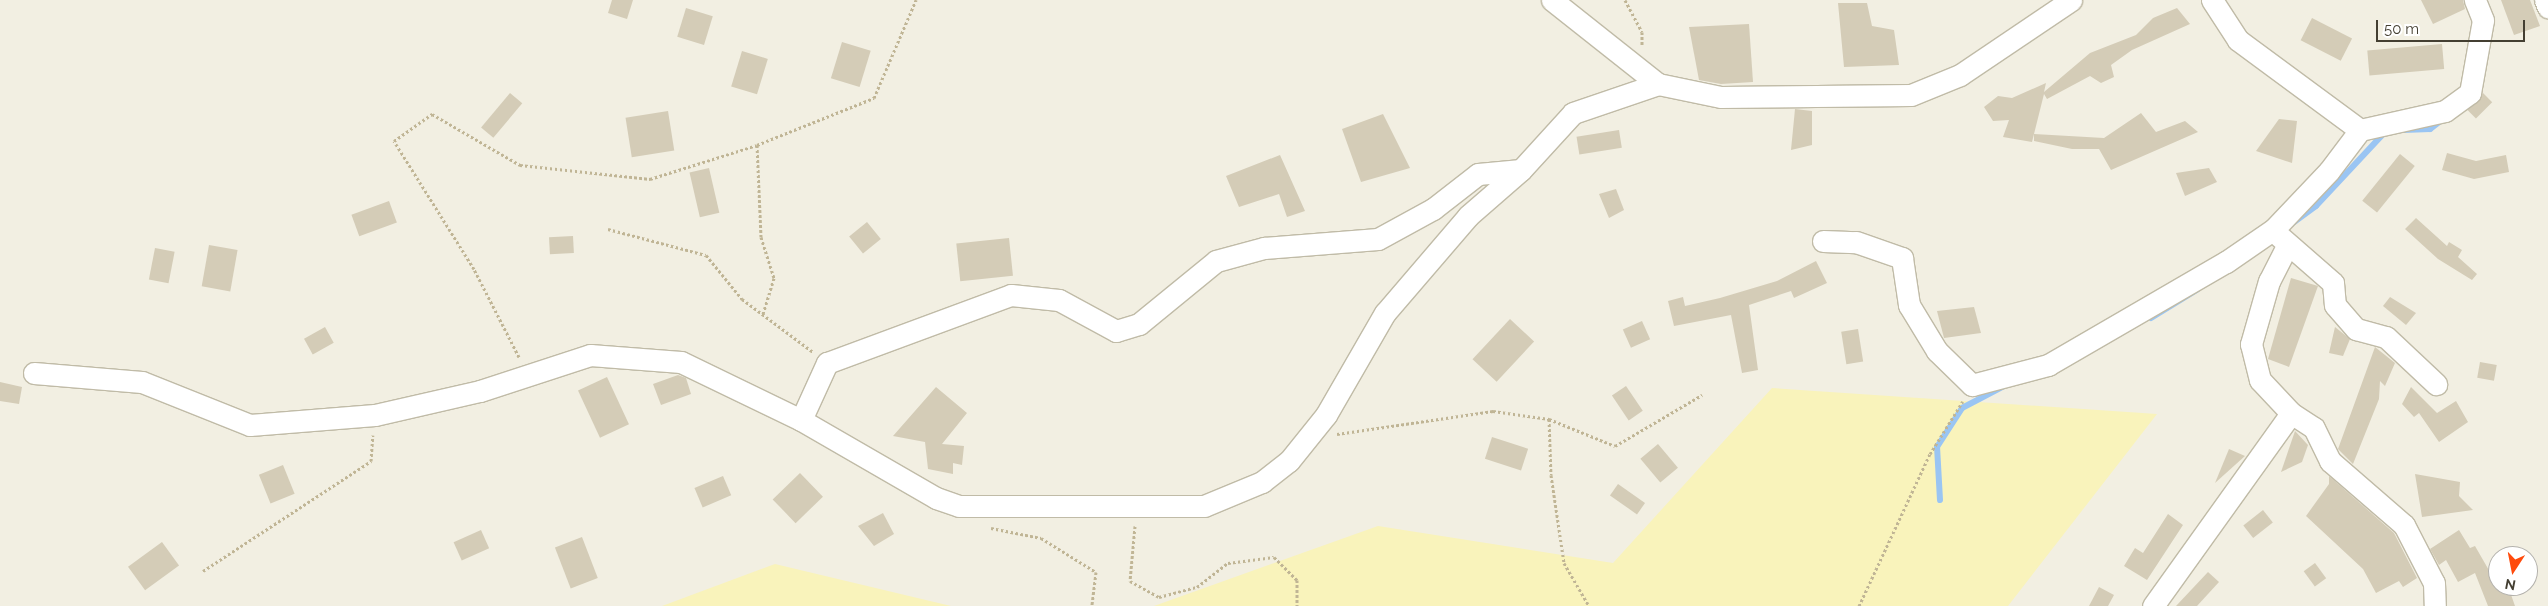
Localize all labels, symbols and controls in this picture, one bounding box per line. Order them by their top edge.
scale bar [2378,10,2527,42]
text: 50 m [2384,20,2419,38]
north arrow [2488,546,2538,596]
text: N [2504,576,2517,594]

